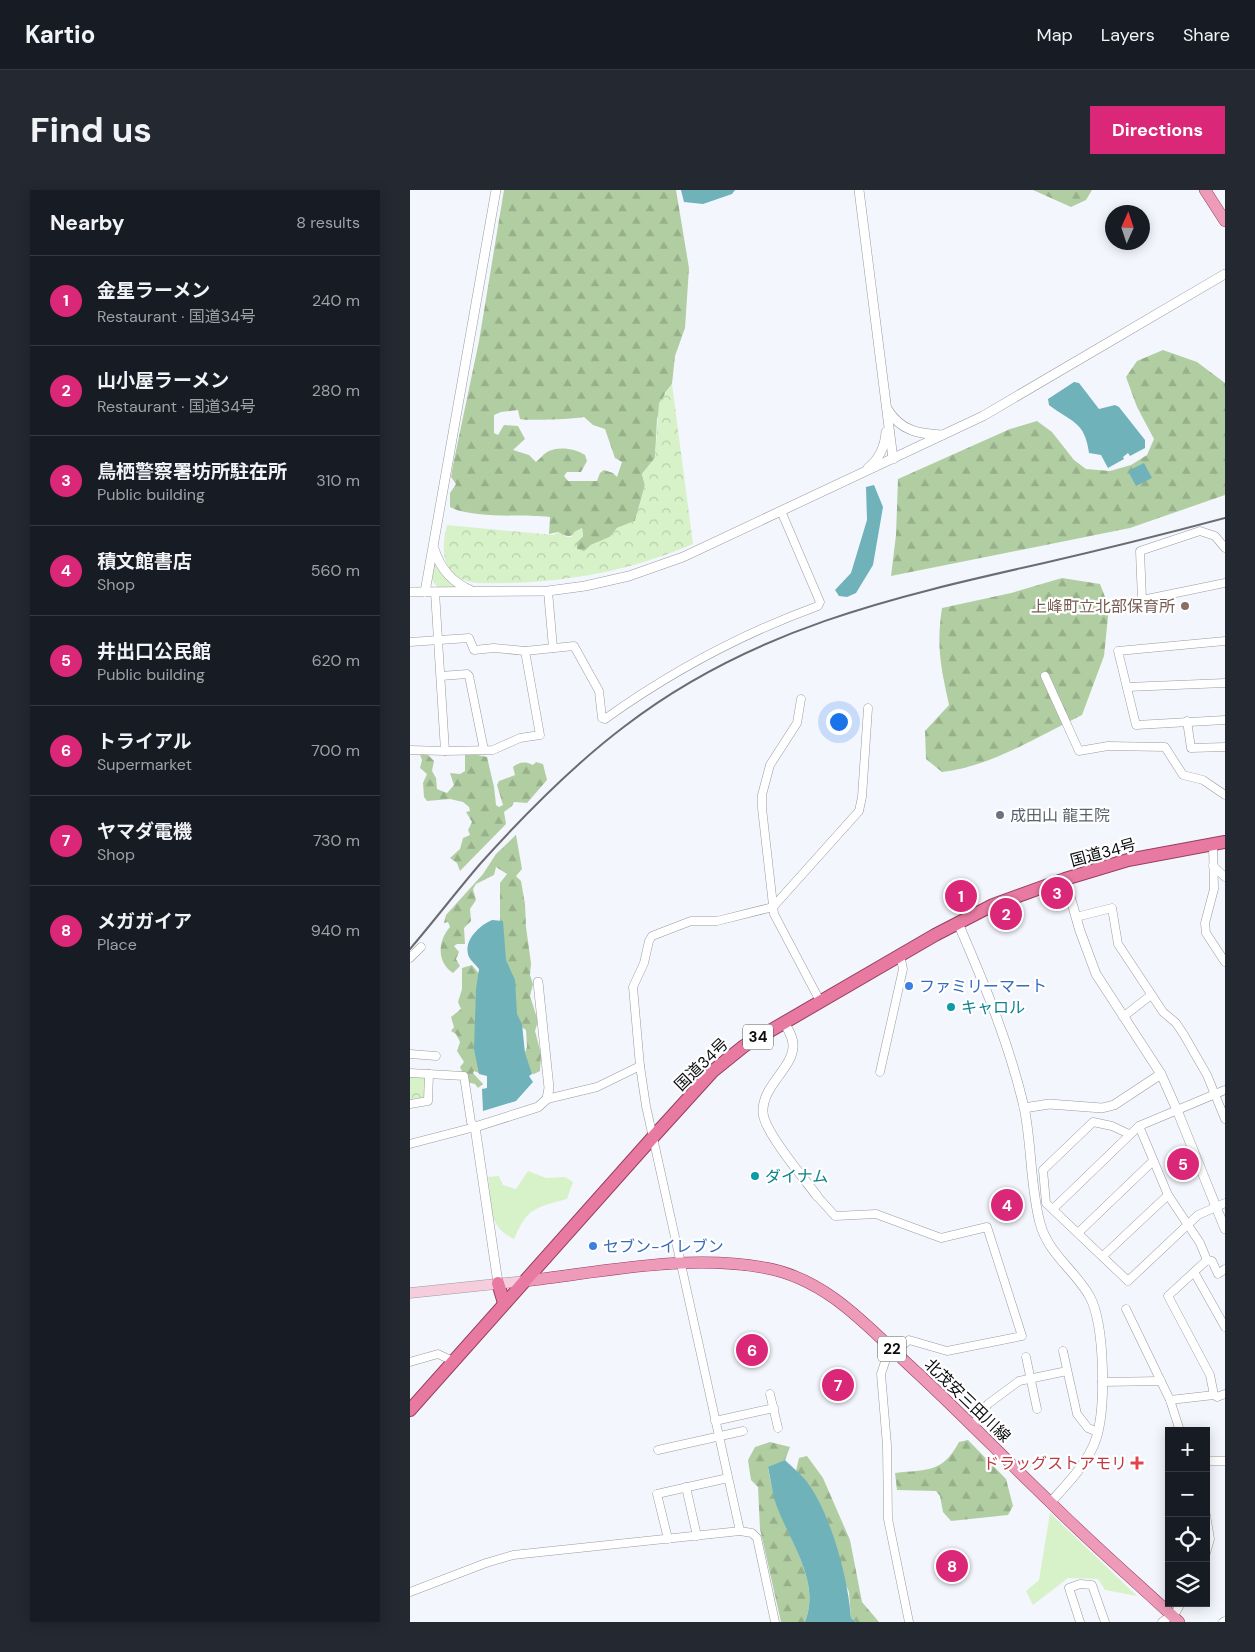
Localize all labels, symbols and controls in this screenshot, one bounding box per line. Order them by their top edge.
text: Kartio [25,19,95,50]
text: Map [1037,23,1073,47]
text: Layers [1101,23,1155,47]
text: Share [1183,23,1230,47]
button: Directions [1090,106,1225,154]
text: Find us [30,107,152,153]
north arrow [1105,205,1150,250]
text: Nearby [50,209,124,237]
text: 8 results [296,212,360,233]
text: 金星ラーメン [97,278,210,303]
text: 1 [63,290,69,311]
text: 240 m [312,290,360,311]
text: Restaurant · 国道34号 [97,306,256,327]
text: 山小屋ラーメン [97,368,229,393]
text: 2 [61,380,71,401]
text: 280 m [312,380,360,401]
text: Restaurant · 国道34号 [97,396,256,417]
text: 鳥栖警察署坊所駐在所 [97,459,287,484]
text: 3 [61,470,71,491]
text: 310 m [316,470,360,491]
text: Public building [97,484,205,505]
text: 積文館書店 [97,549,192,574]
text: 4 [61,560,71,581]
text: 560 m [311,560,360,581]
text: Shop [97,574,135,595]
place label: 上峰町立北部保育所 [1031,596,1175,617]
marker: 上峰町立北部保育所 [1179,600,1191,612]
text: 井出口公民館 [97,639,211,664]
text: 5 [61,650,71,671]
text: 620 m [312,650,360,671]
text: Public building [97,664,205,685]
your location [826,709,852,735]
text: トライアル [97,729,192,754]
text: 6 [61,740,71,761]
text: 700 m [311,740,360,761]
text: Supermarket [97,754,192,775]
place label: 成田山 龍王院 [1010,805,1110,826]
marker: 成田山 龍王院 [994,809,1006,821]
text: ヤマダ電機 [97,819,192,844]
text: 7 [62,830,70,851]
text: 730 m [313,830,360,851]
street label: 国道34号 [1068,834,1138,871]
text: Shop [97,844,135,865]
pin: 3 [1041,874,1073,912]
pin: 1 [945,877,977,915]
pin: 2 [990,895,1022,933]
text: メガガイア [97,909,192,934]
text: 8 [61,920,71,941]
text: 940 m [311,920,360,941]
text: Place [97,934,137,955]
place label: ファミリーマート [919,976,1047,997]
marker: ファミリーマート [903,980,915,992]
place label: キャロル [961,997,1025,1018]
marker: キャロル [945,1001,957,1013]
road number: 34 [743,1024,773,1050]
street label: 国道34号 [670,1033,733,1095]
pin: 5 [1167,1145,1199,1183]
place label: ダイナム [765,1166,828,1187]
marker: ダイナム [749,1170,761,1182]
pin: 4 [991,1186,1023,1224]
place label: セブン-イレブン [603,1236,724,1257]
marker: セブン-イレブン [587,1240,599,1252]
pin: 6 [736,1331,768,1369]
road number: 22 [878,1336,906,1362]
street label: 北茂安三田川線 [920,1354,1015,1447]
pin: 7 [822,1366,854,1404]
map controls [1165,1427,1210,1607]
button: + [1165,1427,1210,1472]
place label: ドラッグストアモリ [983,1453,1127,1474]
marker: ドラッグストアモリ [1131,1457,1143,1469]
button: − [1165,1472,1210,1517]
button: locate [1165,1517,1210,1562]
pin: 8 [936,1547,968,1585]
button: layers [1165,1562,1210,1607]

